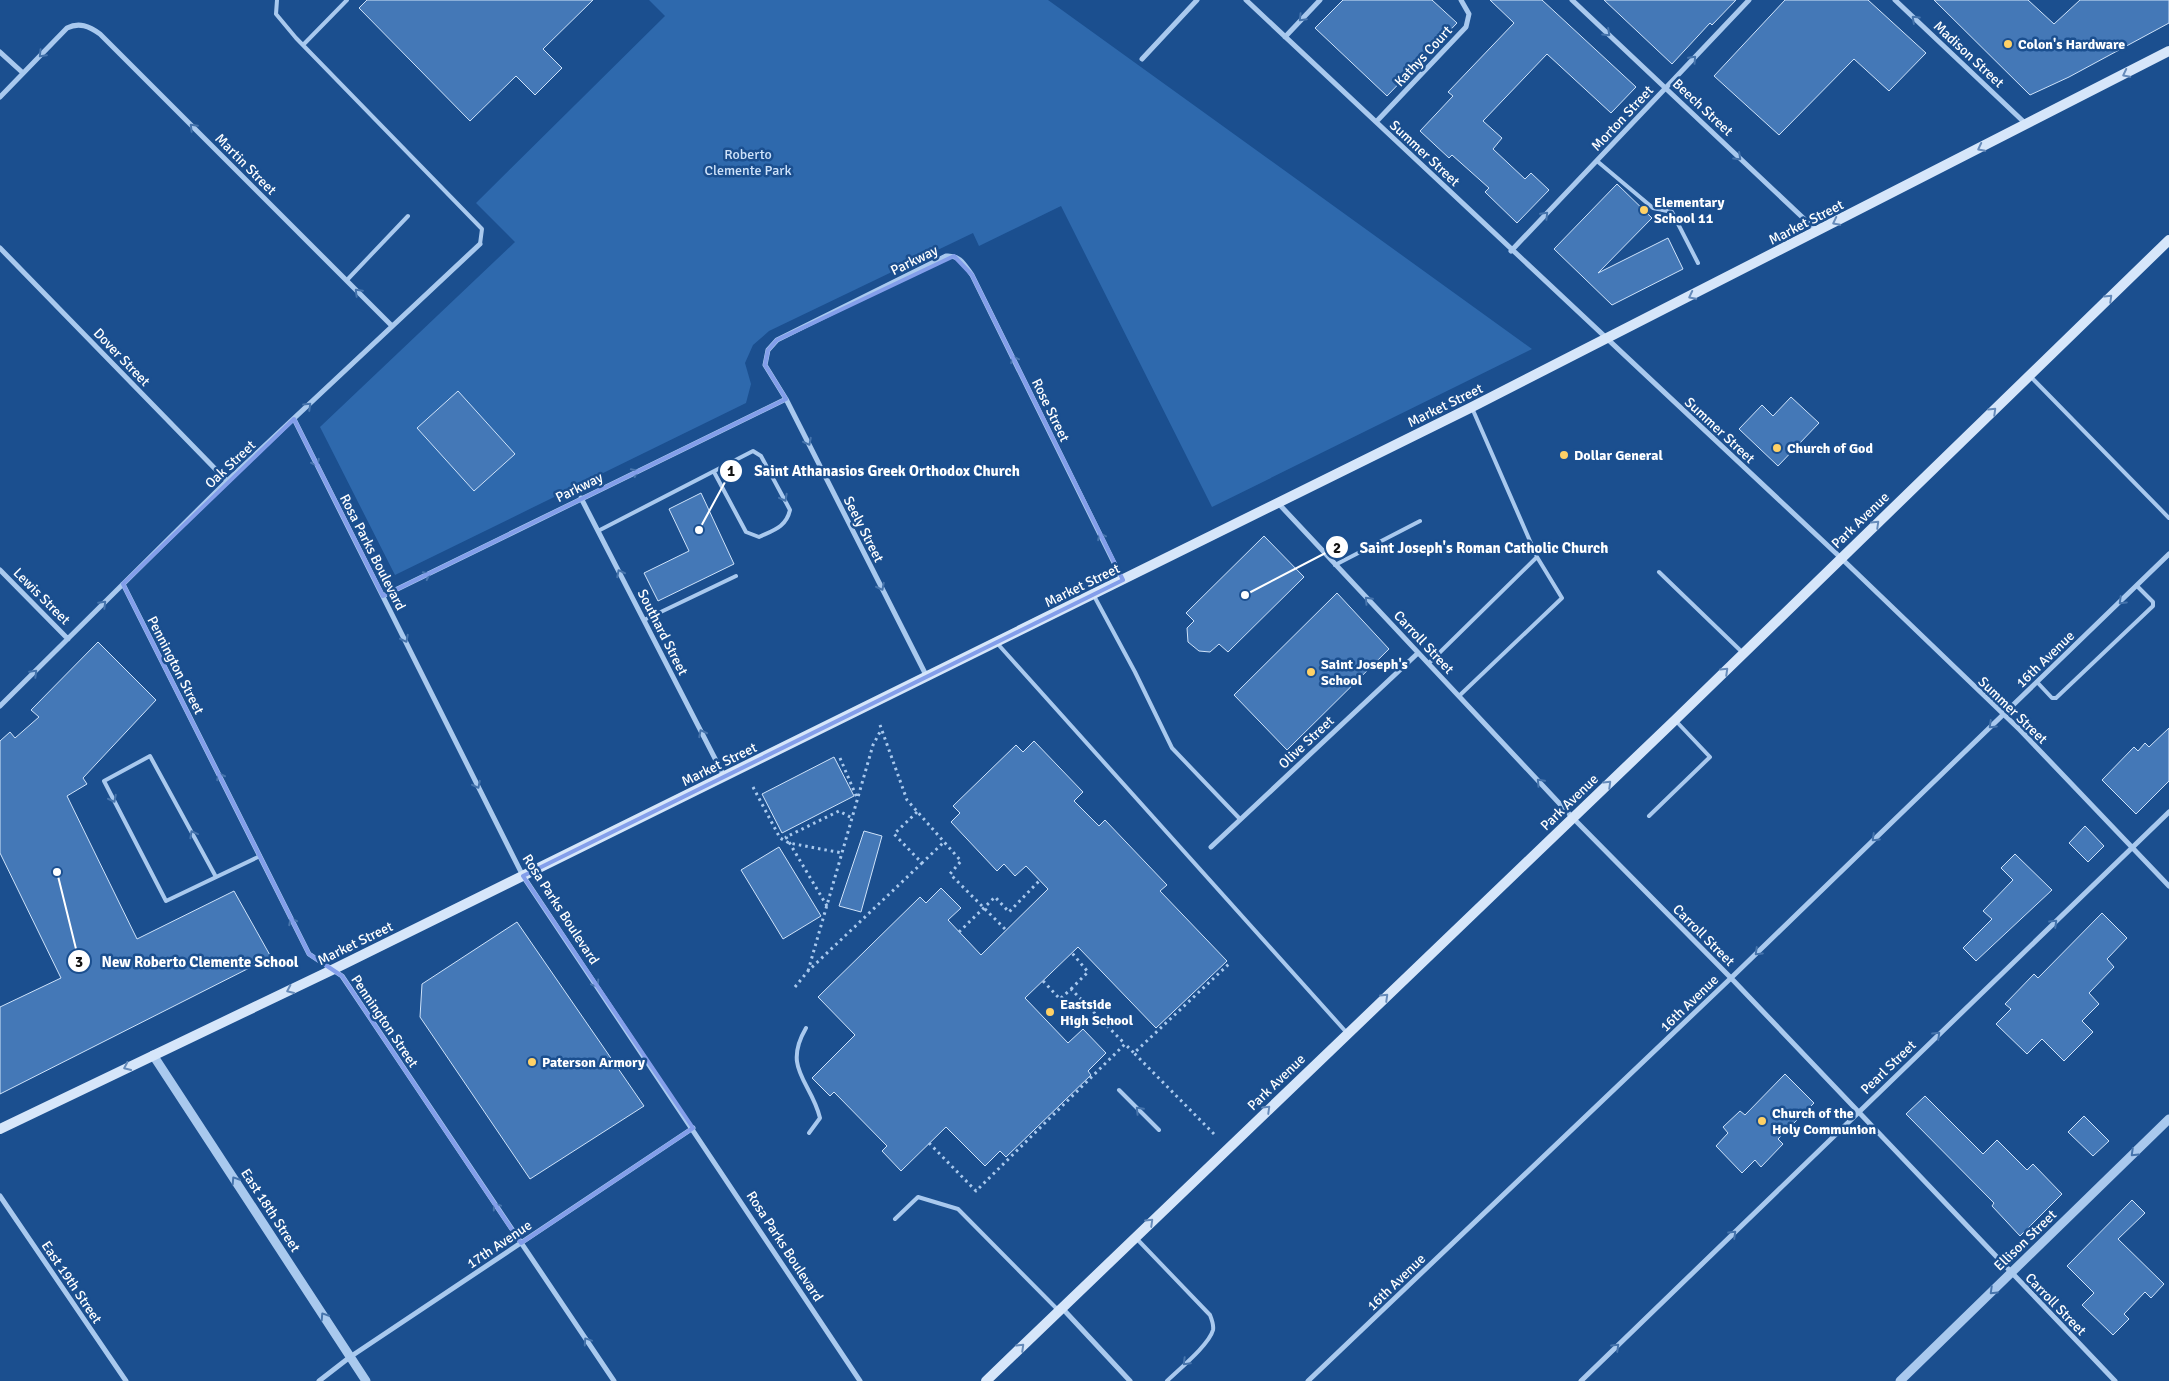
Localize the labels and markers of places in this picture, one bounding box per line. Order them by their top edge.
place label: Colon's Hardware [2018,36,2125,53]
marker: Colon's Hardware [2002,38,2014,50]
place label: Elementary School 11 [1654,194,1725,227]
marker: Elementary School 11 [1638,204,1650,216]
place label: Church of God [1787,440,1873,457]
marker: Church of God [1771,442,1783,454]
place label: Dollar General [1574,447,1663,464]
marker: Dollar General [1558,449,1570,461]
callout: Saint Athanasios Greek Orthodox Church [719,456,1029,486]
callout: Saint Joseph's Roman Catholic Church [1325,532,1619,562]
place label: Saint Joseph's School [1321,656,1408,689]
marker: Saint Joseph's School [1305,666,1317,678]
callout: New Roberto Clemente School [66,946,308,976]
place label: Eastside High School [1060,996,1134,1029]
marker: Eastside High School [1044,1006,1056,1018]
place label: Paterson Armory [542,1054,645,1071]
marker: Paterson Armory [526,1056,538,1068]
place label: Church of the Holy Communion [1772,1105,1876,1138]
marker: Church of the Holy Communion [1756,1115,1768,1127]

